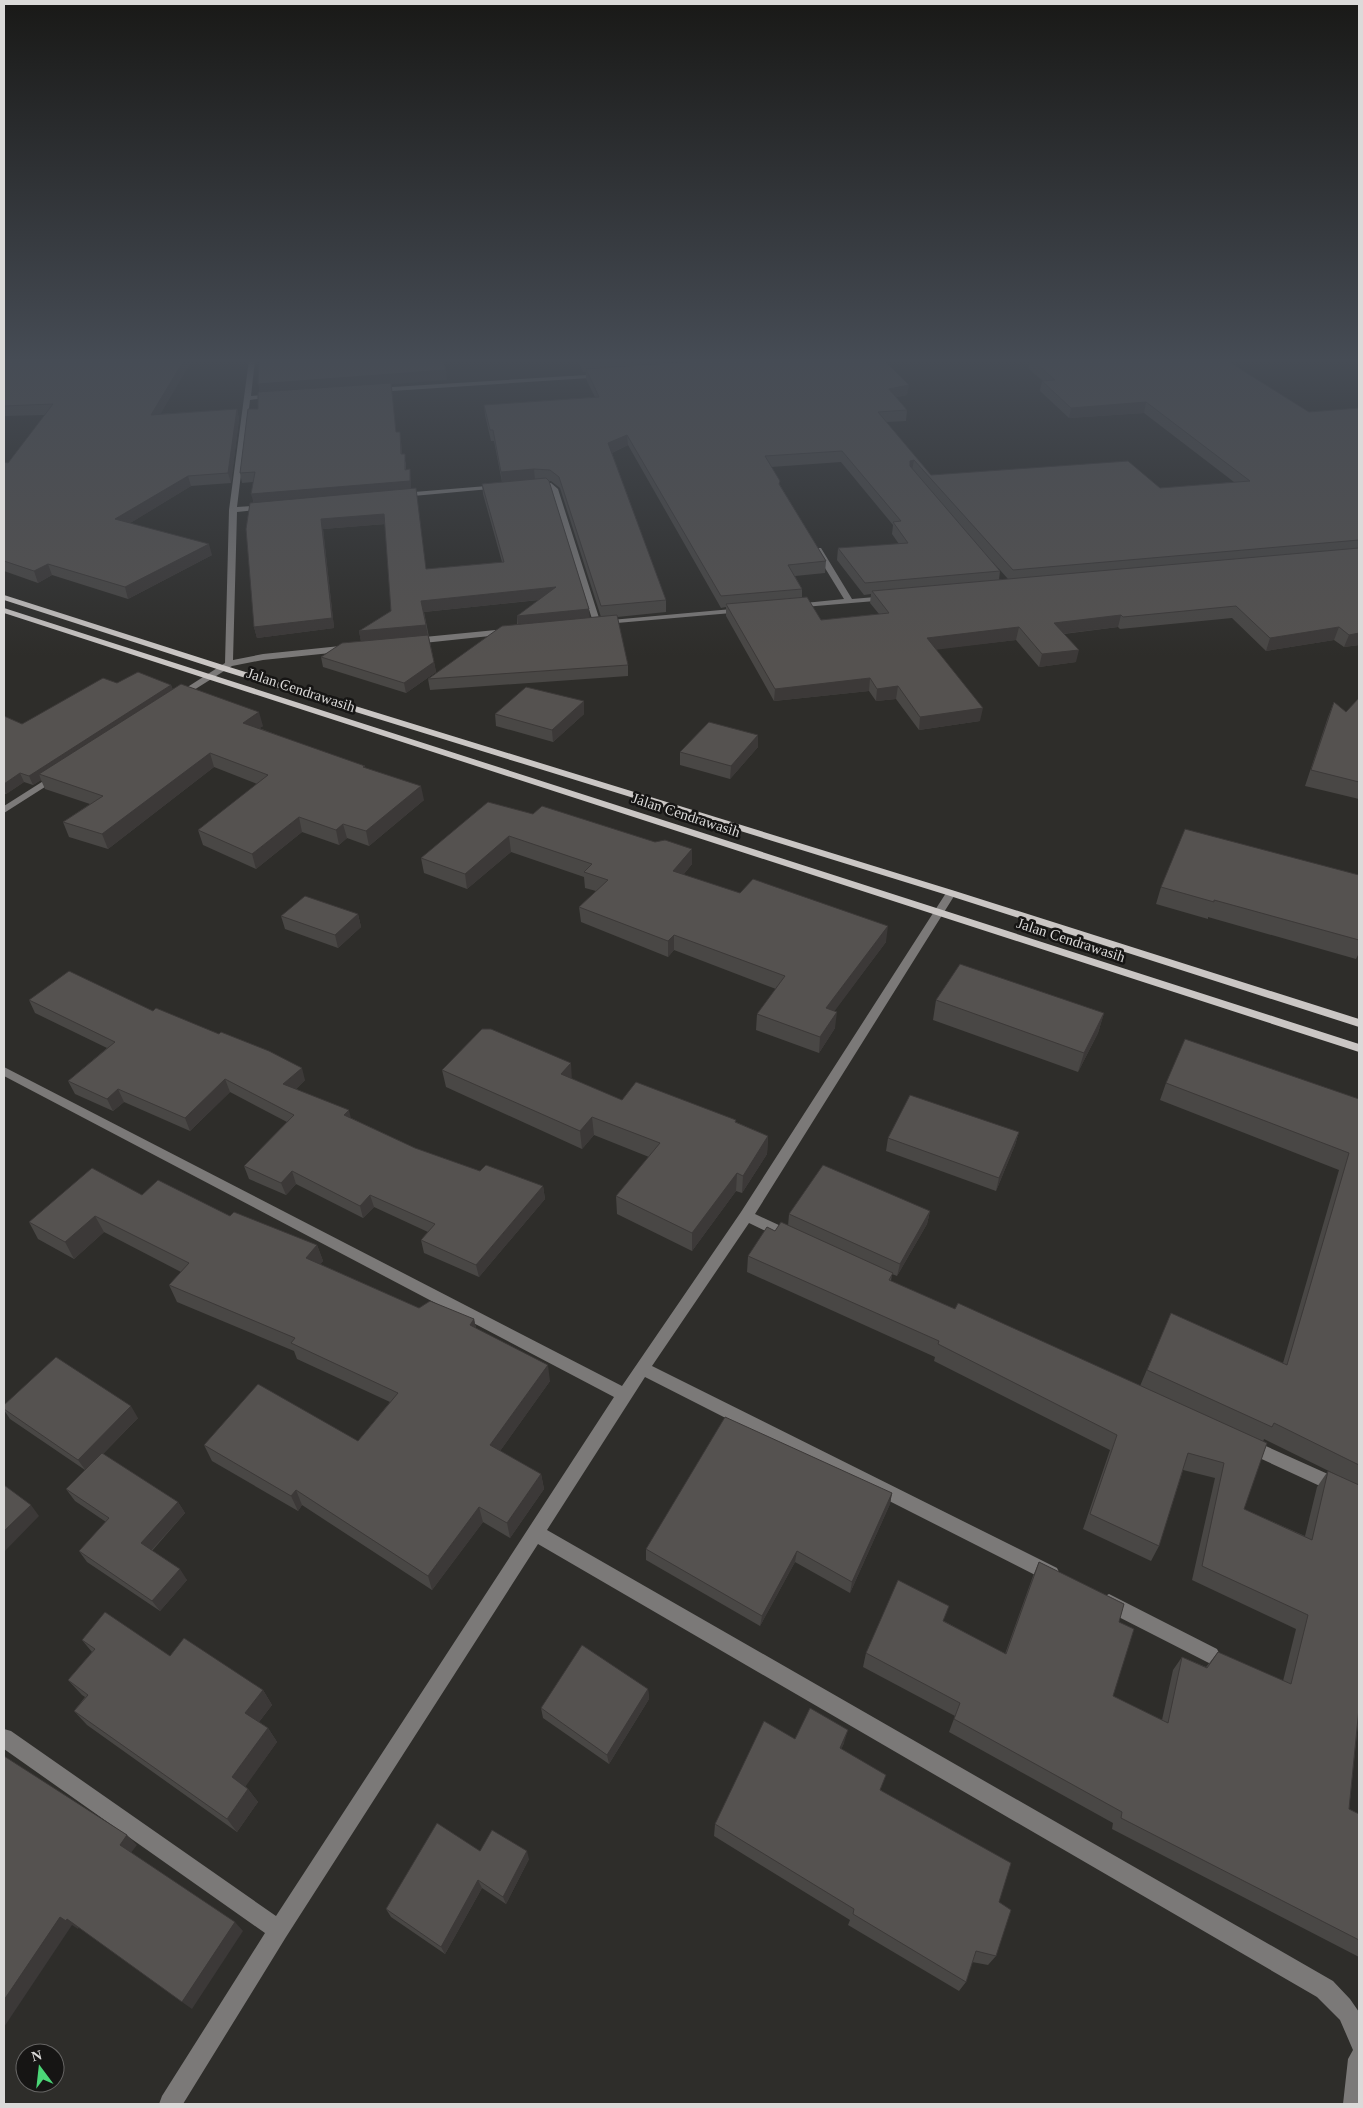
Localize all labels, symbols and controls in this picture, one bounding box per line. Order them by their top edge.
street label: Jalan Cendrawasih [245,665,358,715]
street label: Jalan Cendrawasih [630,790,743,840]
street label: Jalan Cendrawasih [1015,915,1128,965]
north arrow [15,2043,65,2093]
text: N [30,2047,44,2064]

